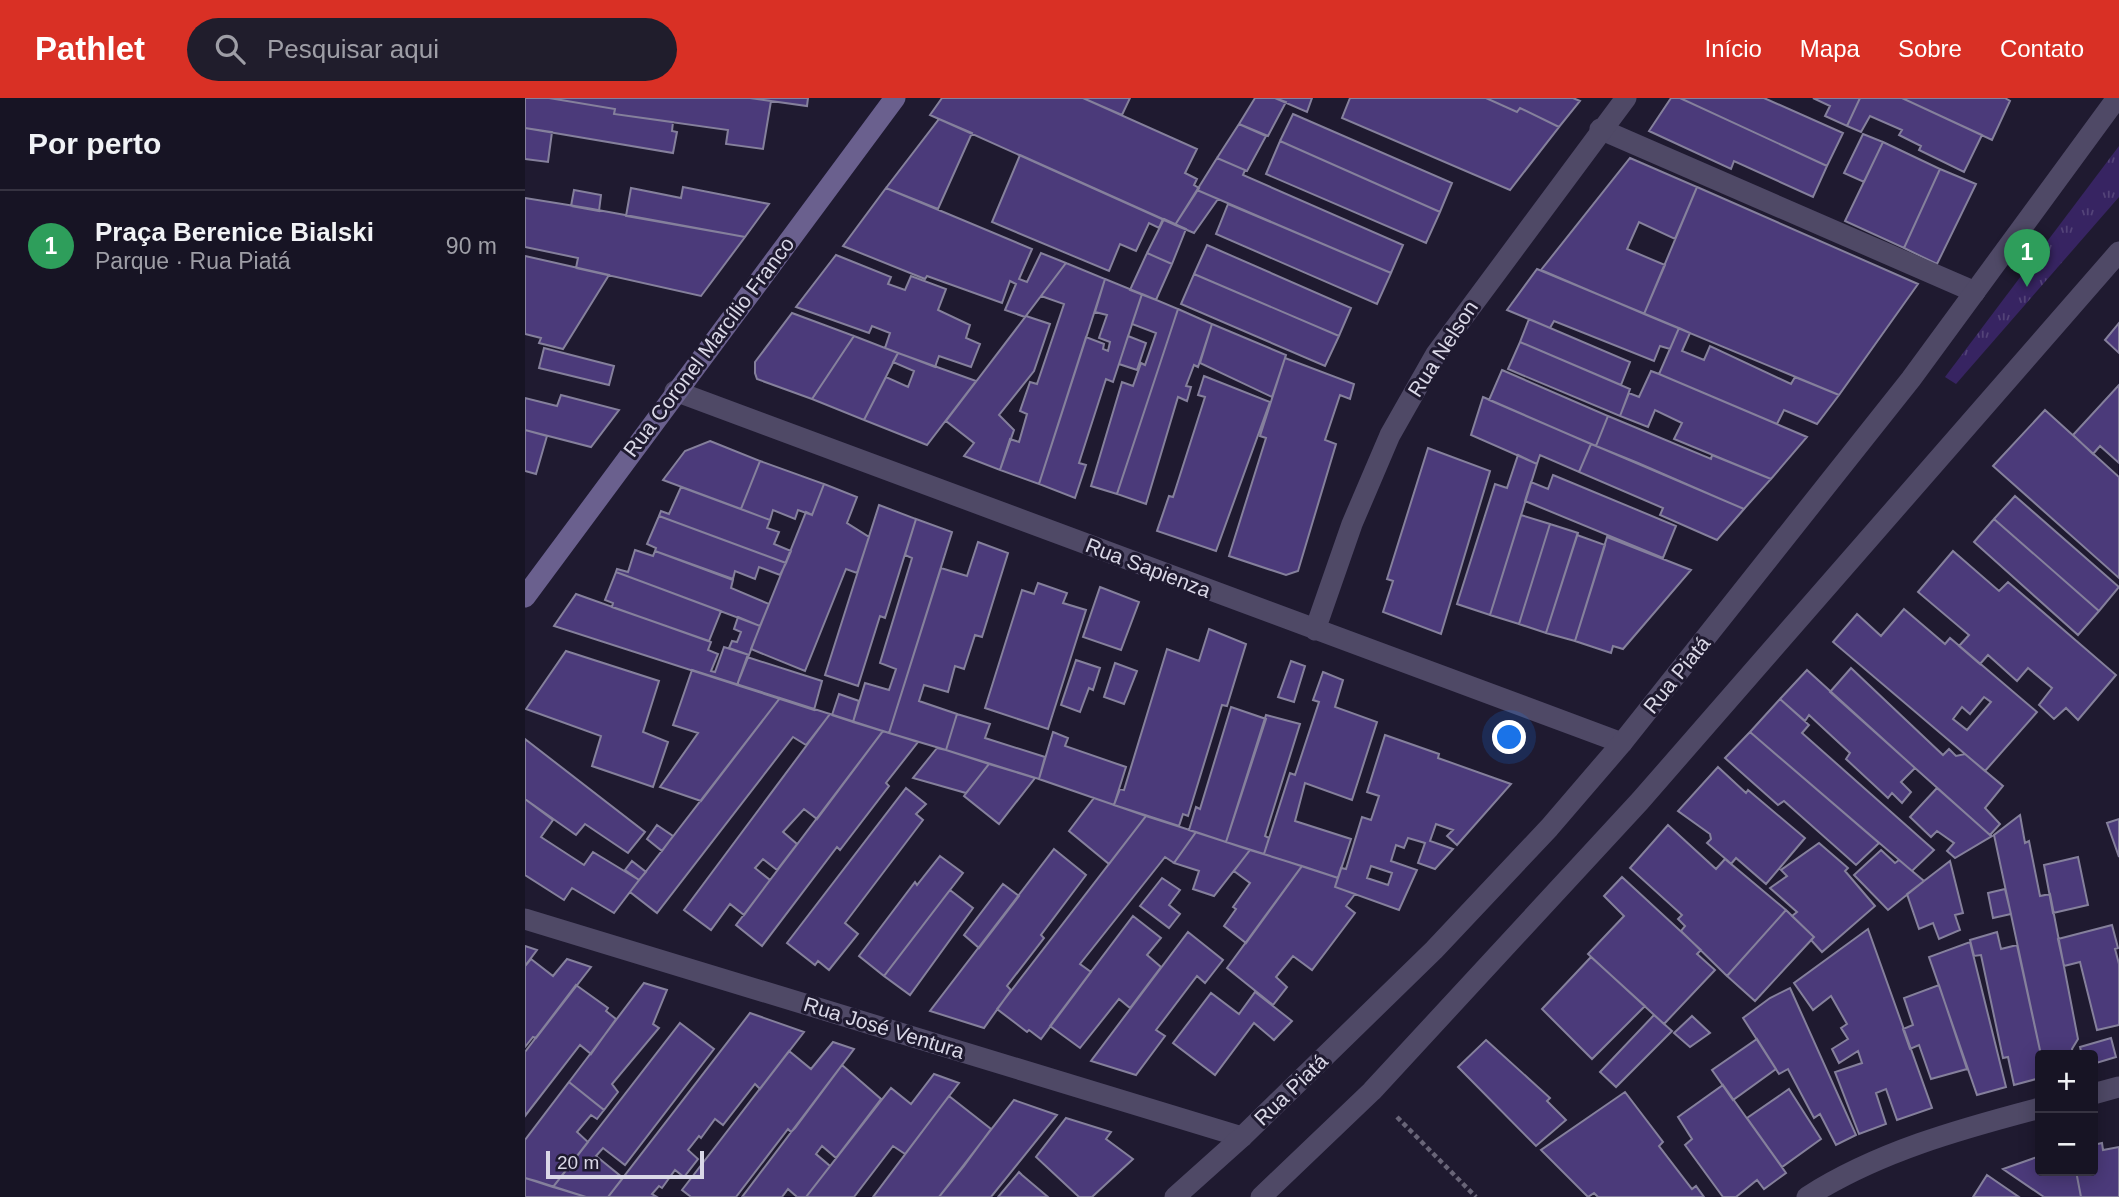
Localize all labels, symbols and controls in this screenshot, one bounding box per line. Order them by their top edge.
search box [187,18,677,81]
text: Pathlet [35,30,145,67]
icon: search [211,30,249,68]
text: Pesquisar aqui [267,34,439,64]
text: Início [1704,35,1762,62]
text: Mapa [1800,35,1860,62]
text: Sobre [1898,35,1962,62]
text: Contato [2000,35,2084,62]
text: Por perto [28,127,161,160]
text: Praça Berenice Bialski [95,217,374,247]
pin: 1 [2004,229,2050,287]
text: 1 [45,233,57,259]
text: 90 m [446,233,497,259]
street label: Rua Coronel Marcílio Franco [619,233,799,461]
text: Parque · Rua Piatá [95,248,291,274]
street label: Rua Nelson [1403,296,1482,401]
street label: Rua Sapienza [1082,533,1214,602]
street label: Rua Piatá [1639,631,1715,718]
your location [1492,720,1526,754]
street label: Rua José Ventura [801,992,968,1063]
street label: Rua Piatá [1249,1049,1332,1130]
map controls [2035,1050,2098,1176]
button: + [2035,1050,2098,1113]
button: − [2035,1113,2098,1176]
scale bar [546,1148,703,1180]
text: 20 m [557,1152,599,1173]

